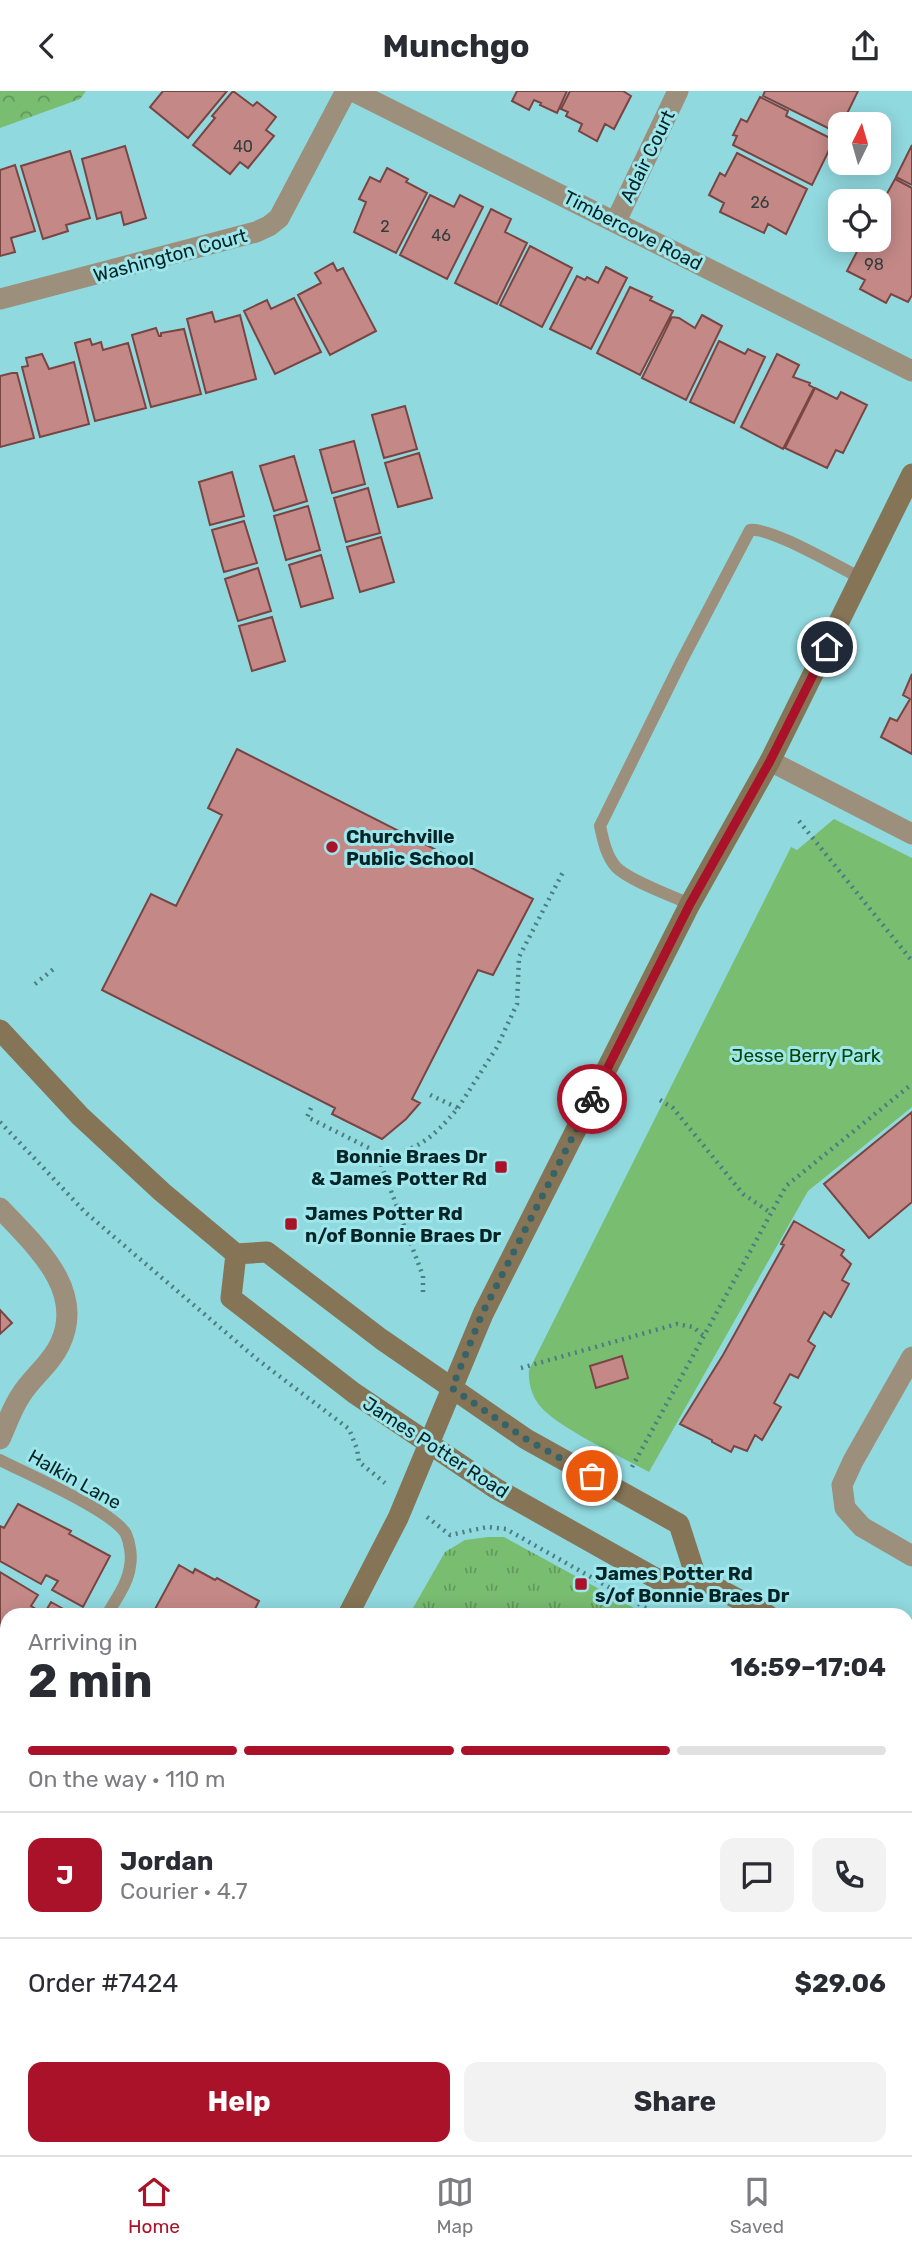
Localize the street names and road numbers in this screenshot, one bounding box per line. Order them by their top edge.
street label: Adair Court [615,106,680,206]
street label: Timbercove Road [559,185,706,275]
street label: Washington Court [91,224,250,287]
street label: James Potter Road [359,1392,513,1503]
street label: Halkin Lane [24,1445,125,1514]

